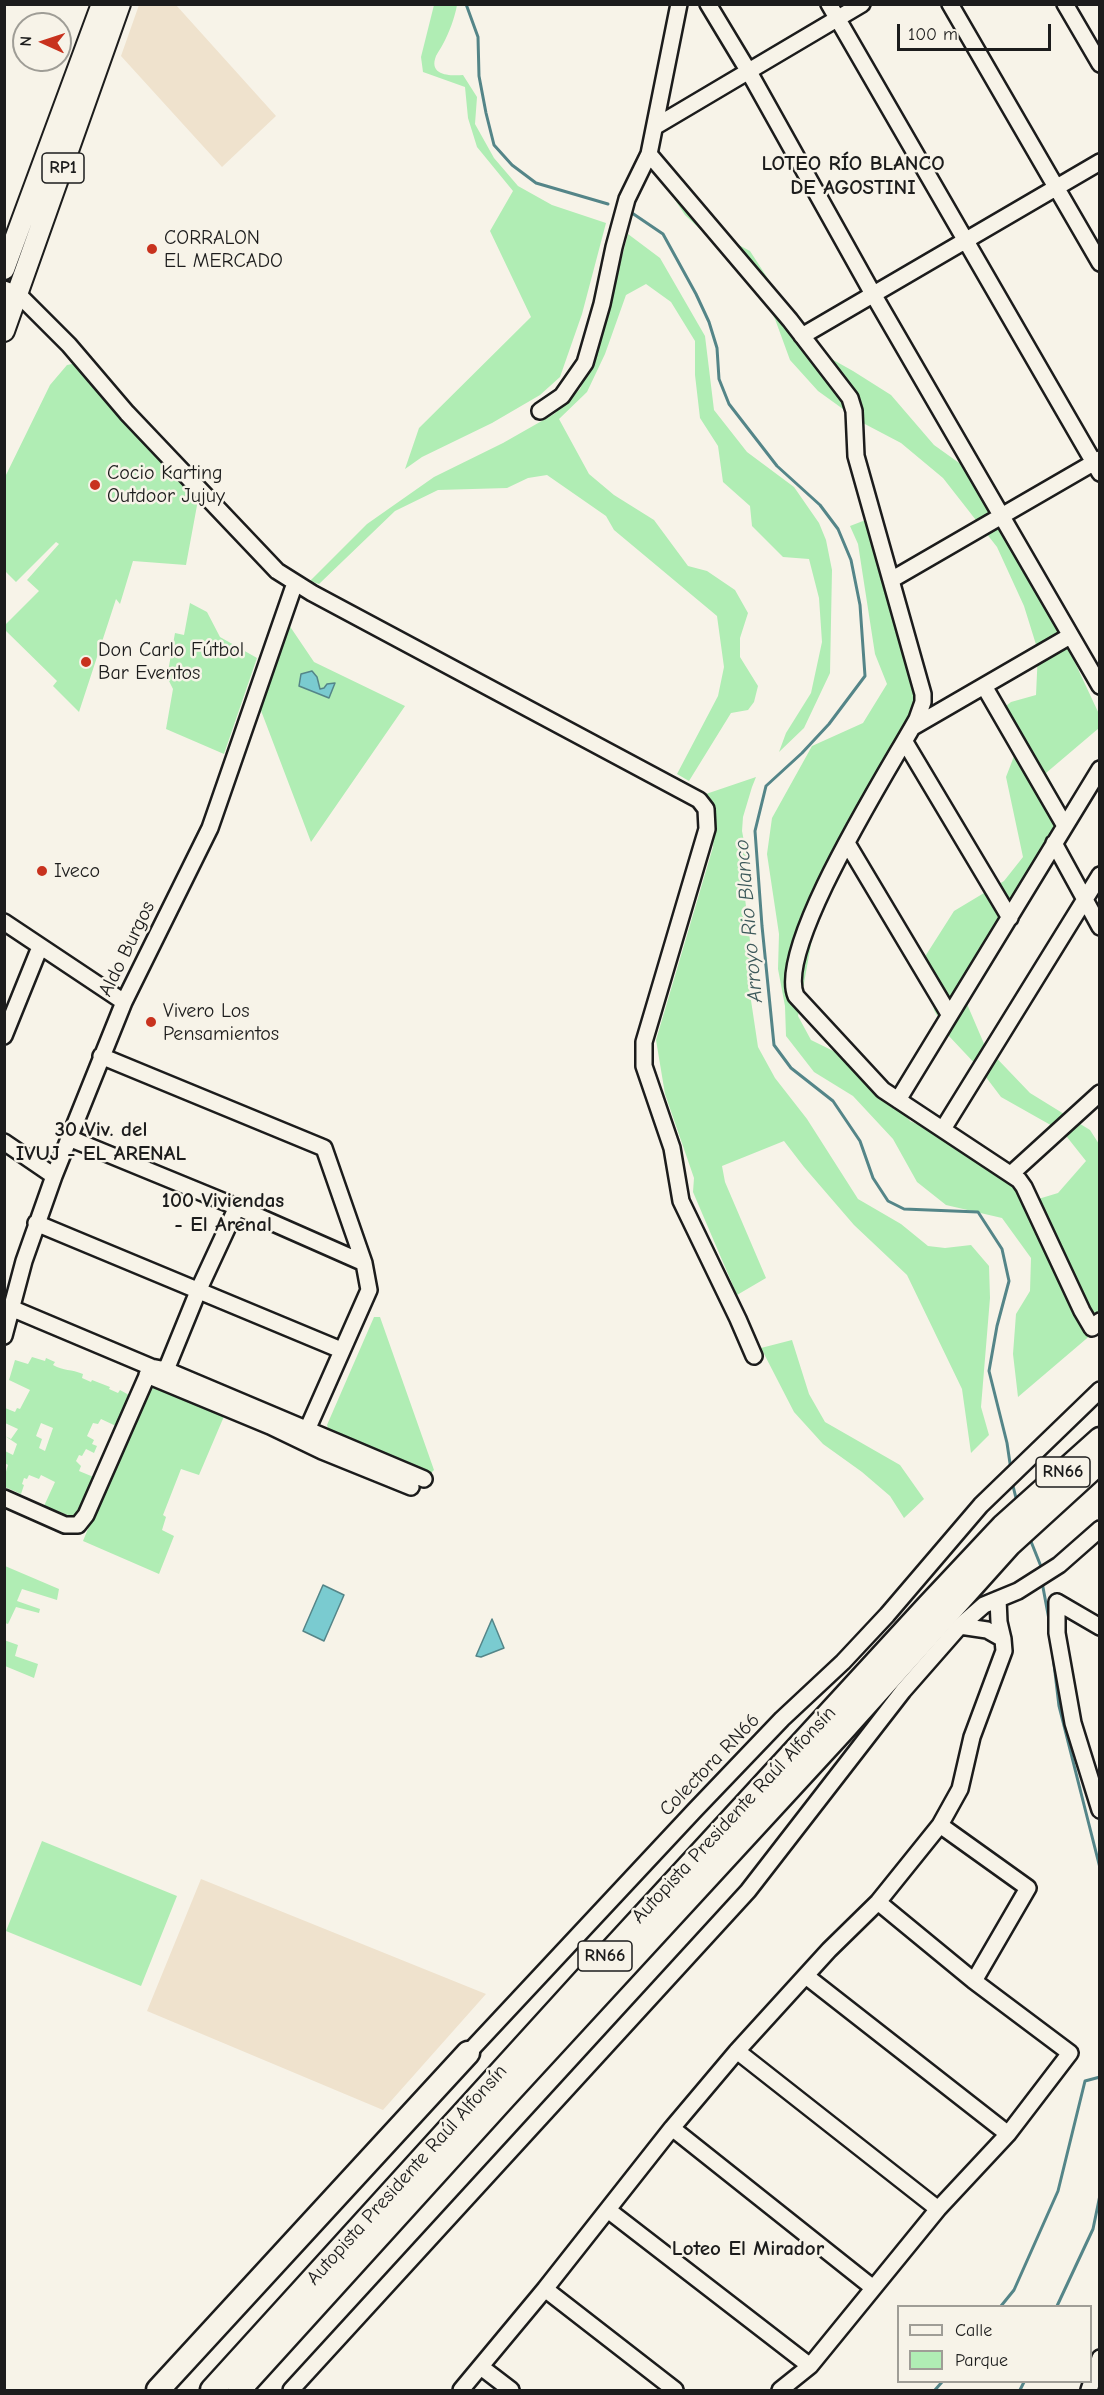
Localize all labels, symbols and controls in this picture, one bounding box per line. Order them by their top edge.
north arrow [12,12,72,72]
scale bar [900,12,1054,50]
text: 100 m [908,24,958,45]
text: N [17,35,35,47]
district label: LOTEO RÍO BLANCO DE AGOSTINI [761,151,945,201]
road number: RP1 [42,153,84,183]
place label: CORRALON EL MERCADO [164,226,283,273]
marker: CORRALON EL MERCADO [145,242,159,256]
place label: Cocio Karting Outdoor Jujuy [107,461,225,508]
marker: Cocio Karting Outdoor Jujuy [88,478,102,492]
place label: Don Carlo Fútbol Bar Eventos [98,638,244,685]
marker: Don Carlo Fútbol Bar Eventos [79,655,93,669]
water label: Arroyo Rio Blanco [729,838,769,1004]
place label: Iveco [54,859,100,883]
marker: Iveco [35,864,49,878]
street label: Aldo Burgos [94,897,160,1001]
place label: Vivero Los Pensamientos [163,999,279,1046]
marker: Vivero Los Pensamientos [144,1015,158,1029]
district label: 30 Viv. del IVUJ - EL ARENAL [16,1117,186,1167]
district label: 100 Viviendas - El Arenal [162,1188,284,1238]
road number: RN66 [1036,1457,1090,1487]
street label: Autopista Presidente Raúl Alfonsín [627,1701,841,1929]
street label: Colectora RN66 [655,1708,765,1822]
road number: RN66 [578,1941,632,1971]
street label: Autopista Presidente Raúl Alfonsín [302,2060,512,2290]
district label: Loteo El Mirador [672,2236,824,2262]
legend [897,2305,1092,2383]
text: Calle [955,2320,992,2341]
text: Parque [955,2350,1008,2371]

